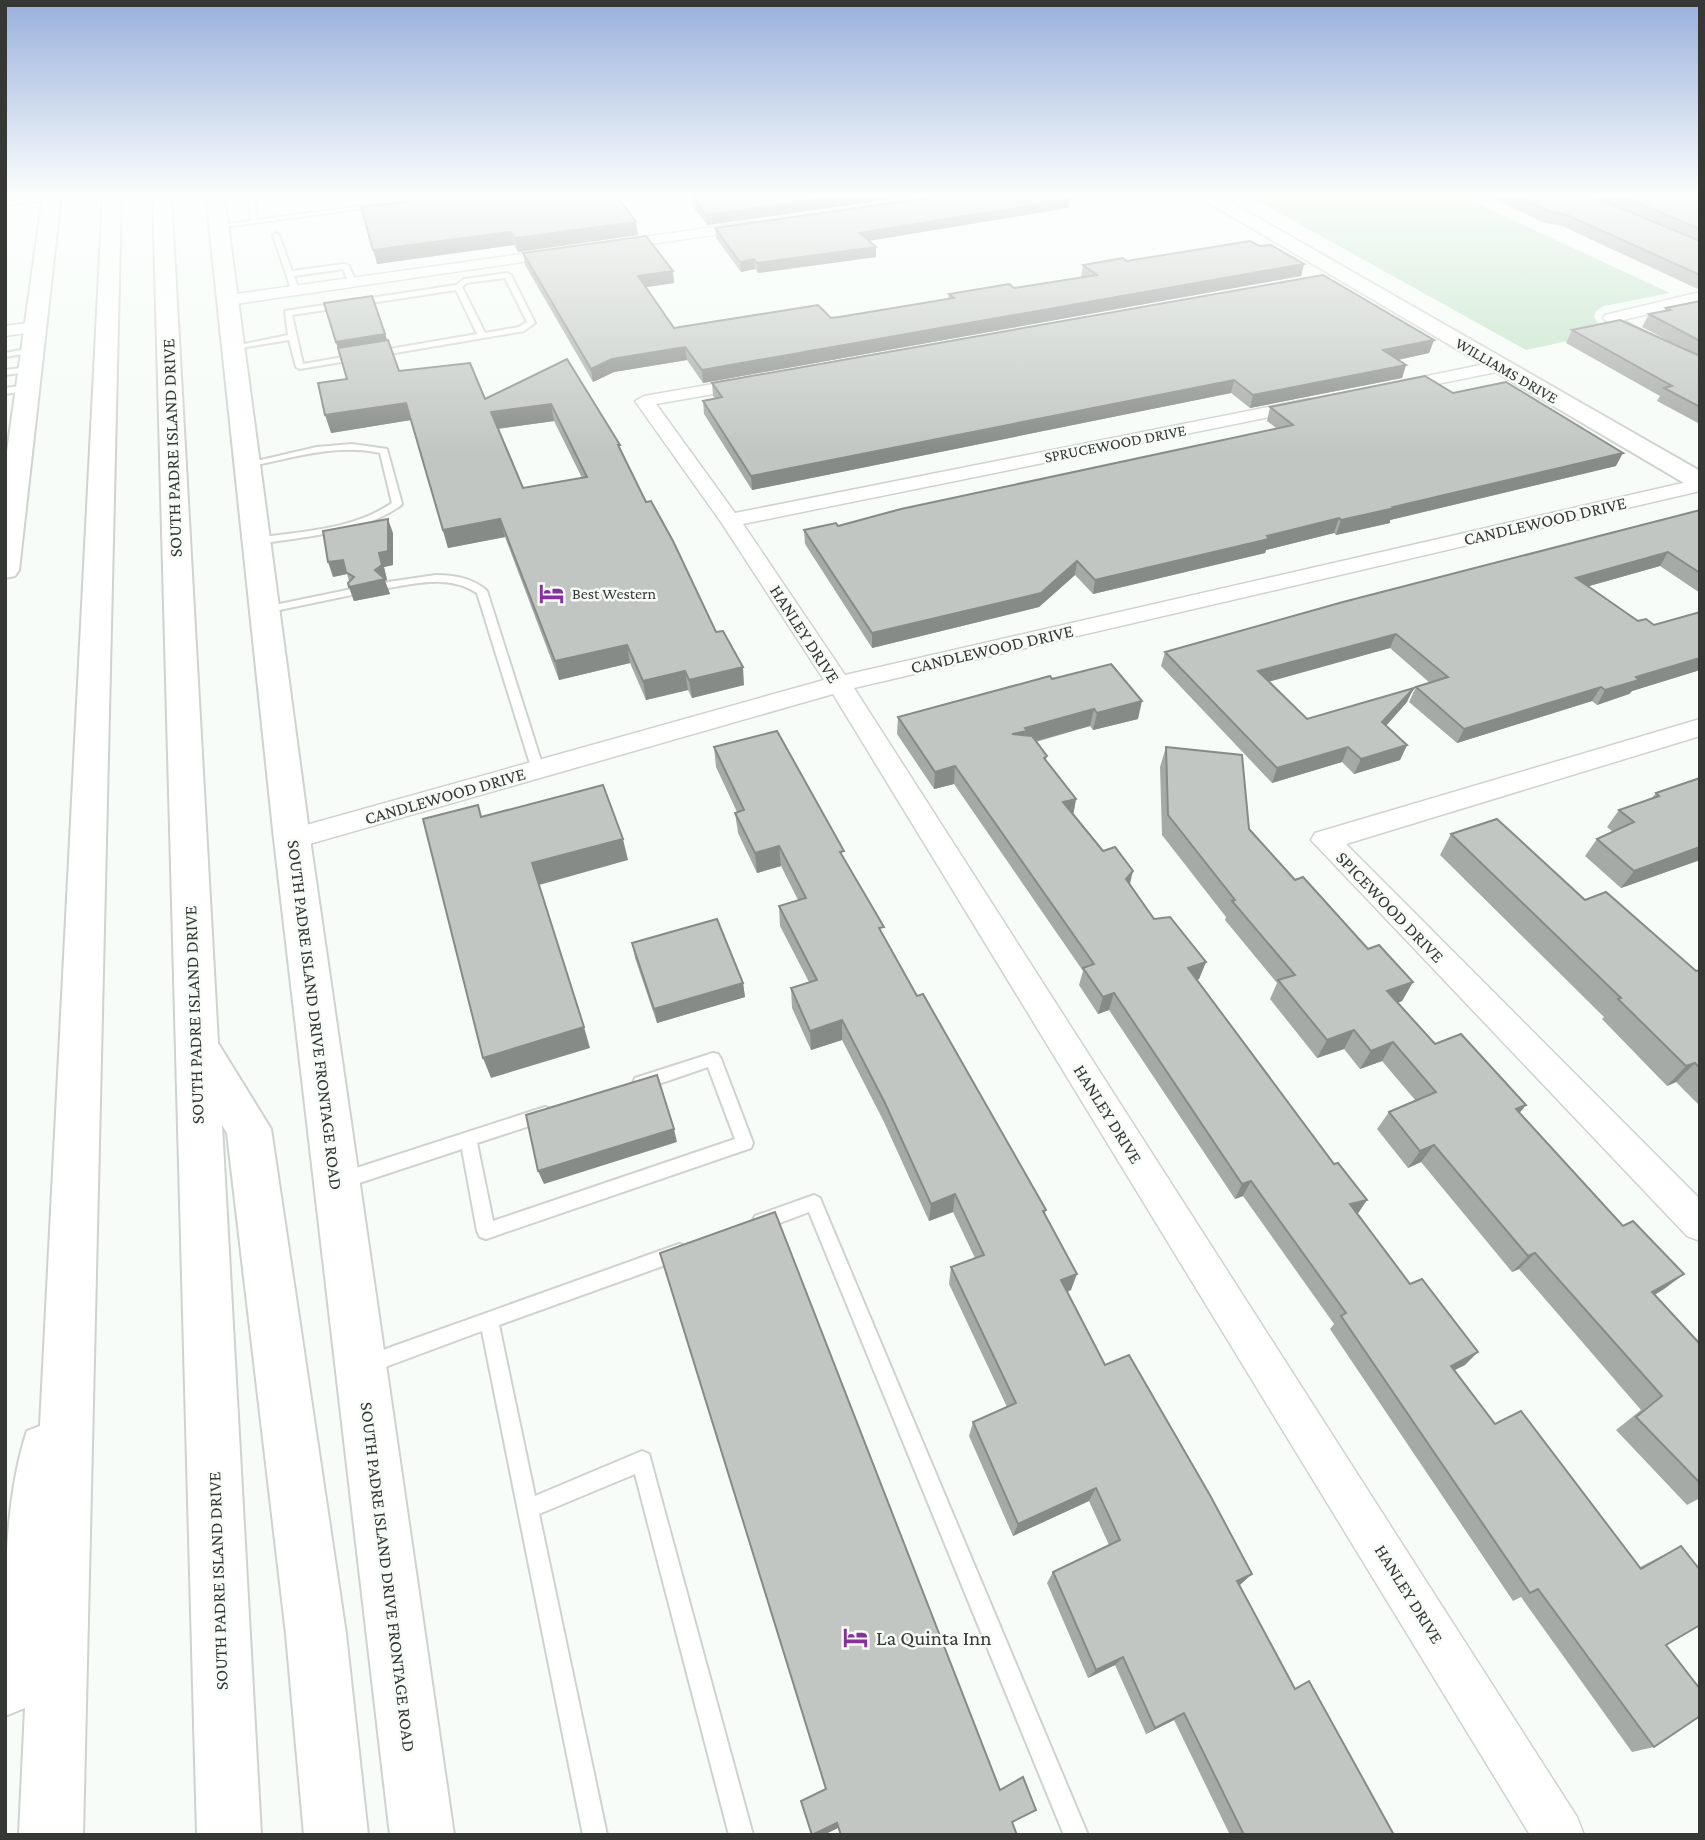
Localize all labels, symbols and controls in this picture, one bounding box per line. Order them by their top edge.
street label: WILLIAMS DRIVE [1453,334,1561,407]
street label: SOUTH PADRE ISLAND DRIVE [158,338,186,558]
street label: SPRUCEWOOD DRIVE [1043,421,1188,466]
street label: CANDLEWOOD DRIVE [1462,493,1628,549]
hotel icon: Best Western [538,579,566,607]
street label: HANLEY DRIVE [766,581,844,687]
place label: Best Western [572,585,657,602]
street label: CANDLEWOOD DRIVE [909,621,1075,677]
street label: CANDLEWOOD DRIVE [362,763,528,829]
street label: SOUTH PADRE ISLAND DRIVE FRONTAGE ROAD [284,839,346,1191]
street label: SPICEWOOD DRIVE [1332,847,1448,967]
street label: SOUTH PADRE ISLAND DRIVE [180,905,208,1125]
street label: HANLEY DRIVE [1070,1061,1146,1167]
street label: SOUTH PADRE ISLAND DRIVE FRONTAGE ROAD [357,1401,419,1753]
street label: SOUTH PADRE ISLAND DRIVE [204,1471,232,1691]
street label: HANLEY DRIVE [1371,1541,1447,1647]
hotel icon: La Quinta Inn [842,1624,870,1652]
place label: La Quinta Inn [876,1626,992,1650]

